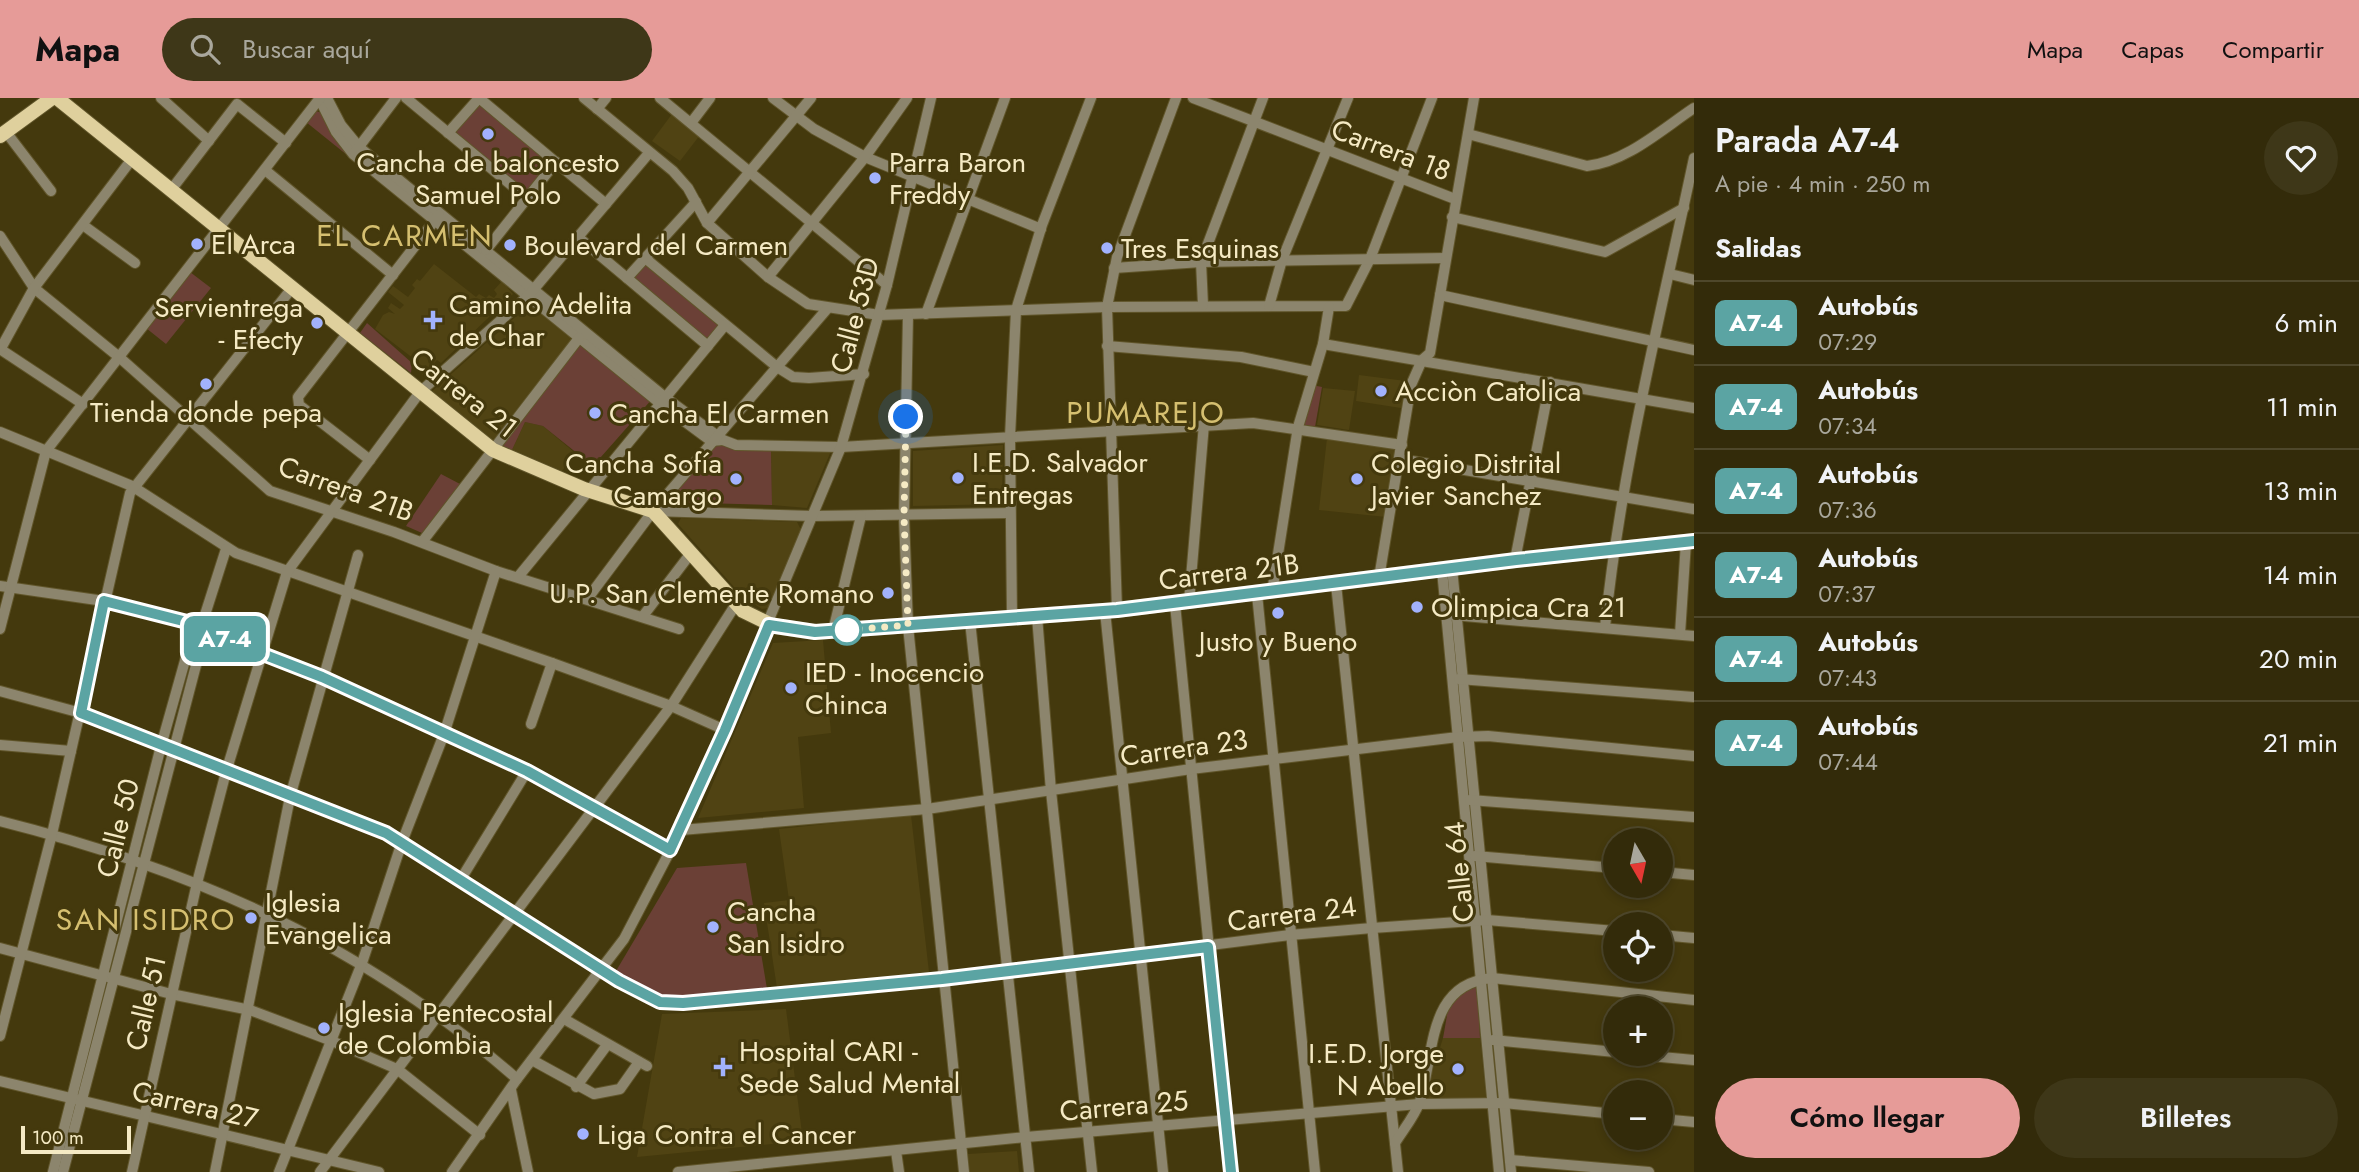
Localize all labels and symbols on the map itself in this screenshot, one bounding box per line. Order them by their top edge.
street label: Carrera 18 [1325,108,1457,192]
marker: Cancha de baloncesto Samuel Polo [480,126,496,142]
place label: Cancha de baloncesto Samuel Polo [356,142,620,215]
place label: Parra Baron Freddy [889,142,1026,215]
marker: Parra Baron Freddy [867,170,883,186]
district label: EL CARMEN [316,214,494,257]
place label: El Arca [211,224,296,265]
place label: Boulevard del Carmen [524,225,788,266]
place label: Tres Esquinas [1121,228,1279,269]
marker: El Arca [189,236,205,252]
marker: Boulevard del Carmen [502,237,518,253]
marker: Tres Esquinas [1099,240,1115,256]
street label: Calle 53D [820,252,890,378]
place label: Camino Adelita de Char [449,284,632,357]
place label: Servientrega - Efecty [154,287,304,360]
marker: Camino Adelita de Char [423,310,443,330]
marker: Servientrega - Efecty [309,315,325,331]
street label: Carrera 21 [402,338,526,448]
place label: Acciòn Catolica [1395,371,1581,412]
marker: Tienda donde pepa [198,376,214,392]
marker: Acciòn Catolica [1373,383,1389,399]
district label: PUMAREJO [1066,391,1226,434]
place label: Tienda donde pepa [90,392,322,433]
place label: Cancha El Carmen [609,393,830,434]
your location [888,399,923,434]
marker: Cancha El Carmen [587,405,603,421]
place label: I.E.D. Salvador Entregas [972,442,1148,515]
place label: Cancha Sofía Camargo [565,443,722,516]
place label: Colegio Distrital Javier Sanchez [1367,443,1561,516]
street label: Carrera 21B [273,446,419,532]
marker: I.E.D. Salvador Entregas [950,470,966,486]
marker: Cancha Sofía Camargo [728,471,744,487]
marker: Colegio Distrital Javier Sanchez [1349,471,1365,487]
street label: Carrera 21B [1156,543,1302,601]
place label: U.P. San Clemente Romano [549,573,874,614]
marker: U.P. San Clemente Romano [880,585,896,601]
place label: Olimpica Cra 21 [1431,587,1626,628]
marker: Olimpica Cra 21 [1409,599,1425,615]
marker: Justo y Bueno [1270,605,1286,621]
unlabelled marker [832,615,862,645]
line badge: A7-4 [176,616,274,662]
place label: Justo y Bueno [1195,621,1357,662]
place label: IED - Inocencio Chinca [805,652,984,725]
marker: IED - Inocencio Chinca [783,680,799,696]
street label: Carrera 23 [1117,719,1251,777]
street label: Calle 50 [86,774,150,882]
street label: Calle 64 [1433,820,1485,924]
north arrow [1603,828,1673,898]
place label: Iglesia Evangelica [265,882,392,955]
street label: Carrera 24 [1225,886,1359,942]
place label: Cancha San Isidro [727,891,845,964]
district label: SAN ISIDRO [56,898,236,941]
marker: Iglesia Evangelica [243,910,259,926]
marker: Cancha San Isidro [705,919,721,935]
street label: Calle 51 [115,951,177,1055]
place label: Iglesia Pentecostal de Colombia [338,992,553,1065]
marker: Iglesia Pentecostal de Colombia [316,1020,332,1036]
place label: Hospital CARI - Sede Salud Mental [739,1031,960,1104]
place label: I.E.D. Jorge N Abello [1308,1033,1444,1106]
marker: Hospital CARI - Sede Salud Mental [713,1057,733,1077]
marker: I.E.D. Jorge N Abello [1450,1061,1466,1077]
street label: Carrera 27 [128,1071,262,1139]
street label: Carrera 25 [1058,1080,1190,1132]
place label: Liga Contra el Cancer [597,1114,856,1155]
scale bar [21,1123,131,1155]
marker: Liga Contra el Cancer [575,1126,591,1142]

